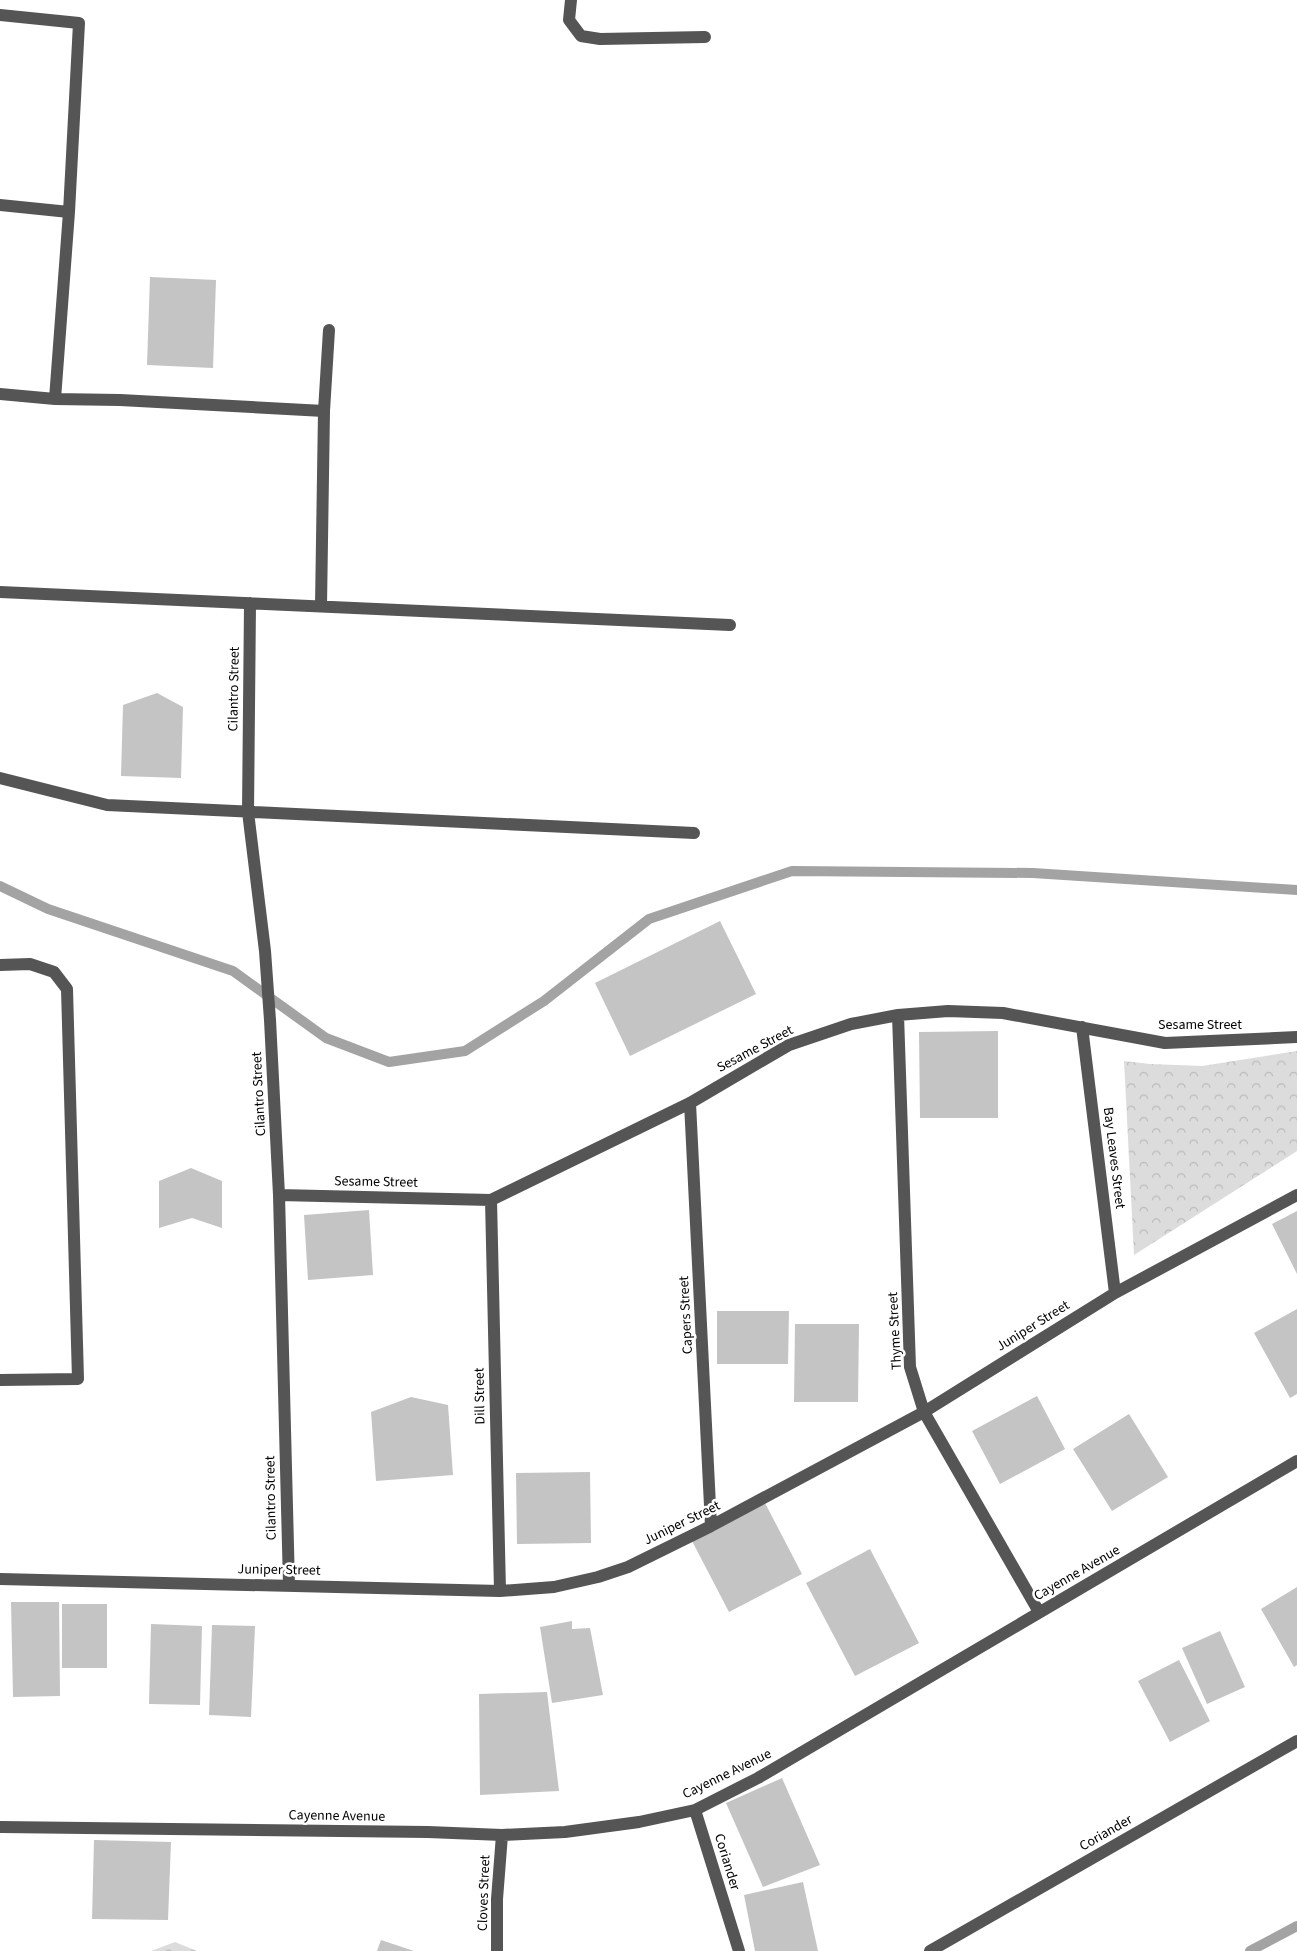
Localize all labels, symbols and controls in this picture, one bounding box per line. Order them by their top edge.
street label: Cilantro Street [223,646,245,731]
street label: Sesame Street [1158,1015,1242,1035]
street label: Sesame Street [713,1020,797,1077]
street label: Cilantro Street [247,1051,271,1137]
street label: Bay Leaves Street [1098,1106,1130,1210]
street label: Sesame Street [334,1171,418,1193]
street label: Capers Street [674,1275,698,1355]
street label: Thyme Street [883,1291,907,1371]
street label: Juniper Street [993,1295,1074,1356]
street label: Dill Street [469,1367,490,1425]
street label: Cilantro Street [260,1455,282,1540]
street label: Juniper Street [640,1496,724,1550]
street label: Cayenne Avenue [1030,1540,1124,1606]
street label: Juniper Street [237,1559,321,1581]
street label: Cayenne Avenue [679,1744,775,1804]
street label: Cayenne Avenue [288,1805,386,1827]
street label: Coriander [1076,1810,1136,1856]
street label: Coriander [709,1831,745,1893]
street label: Cloves Street [473,1854,495,1931]

